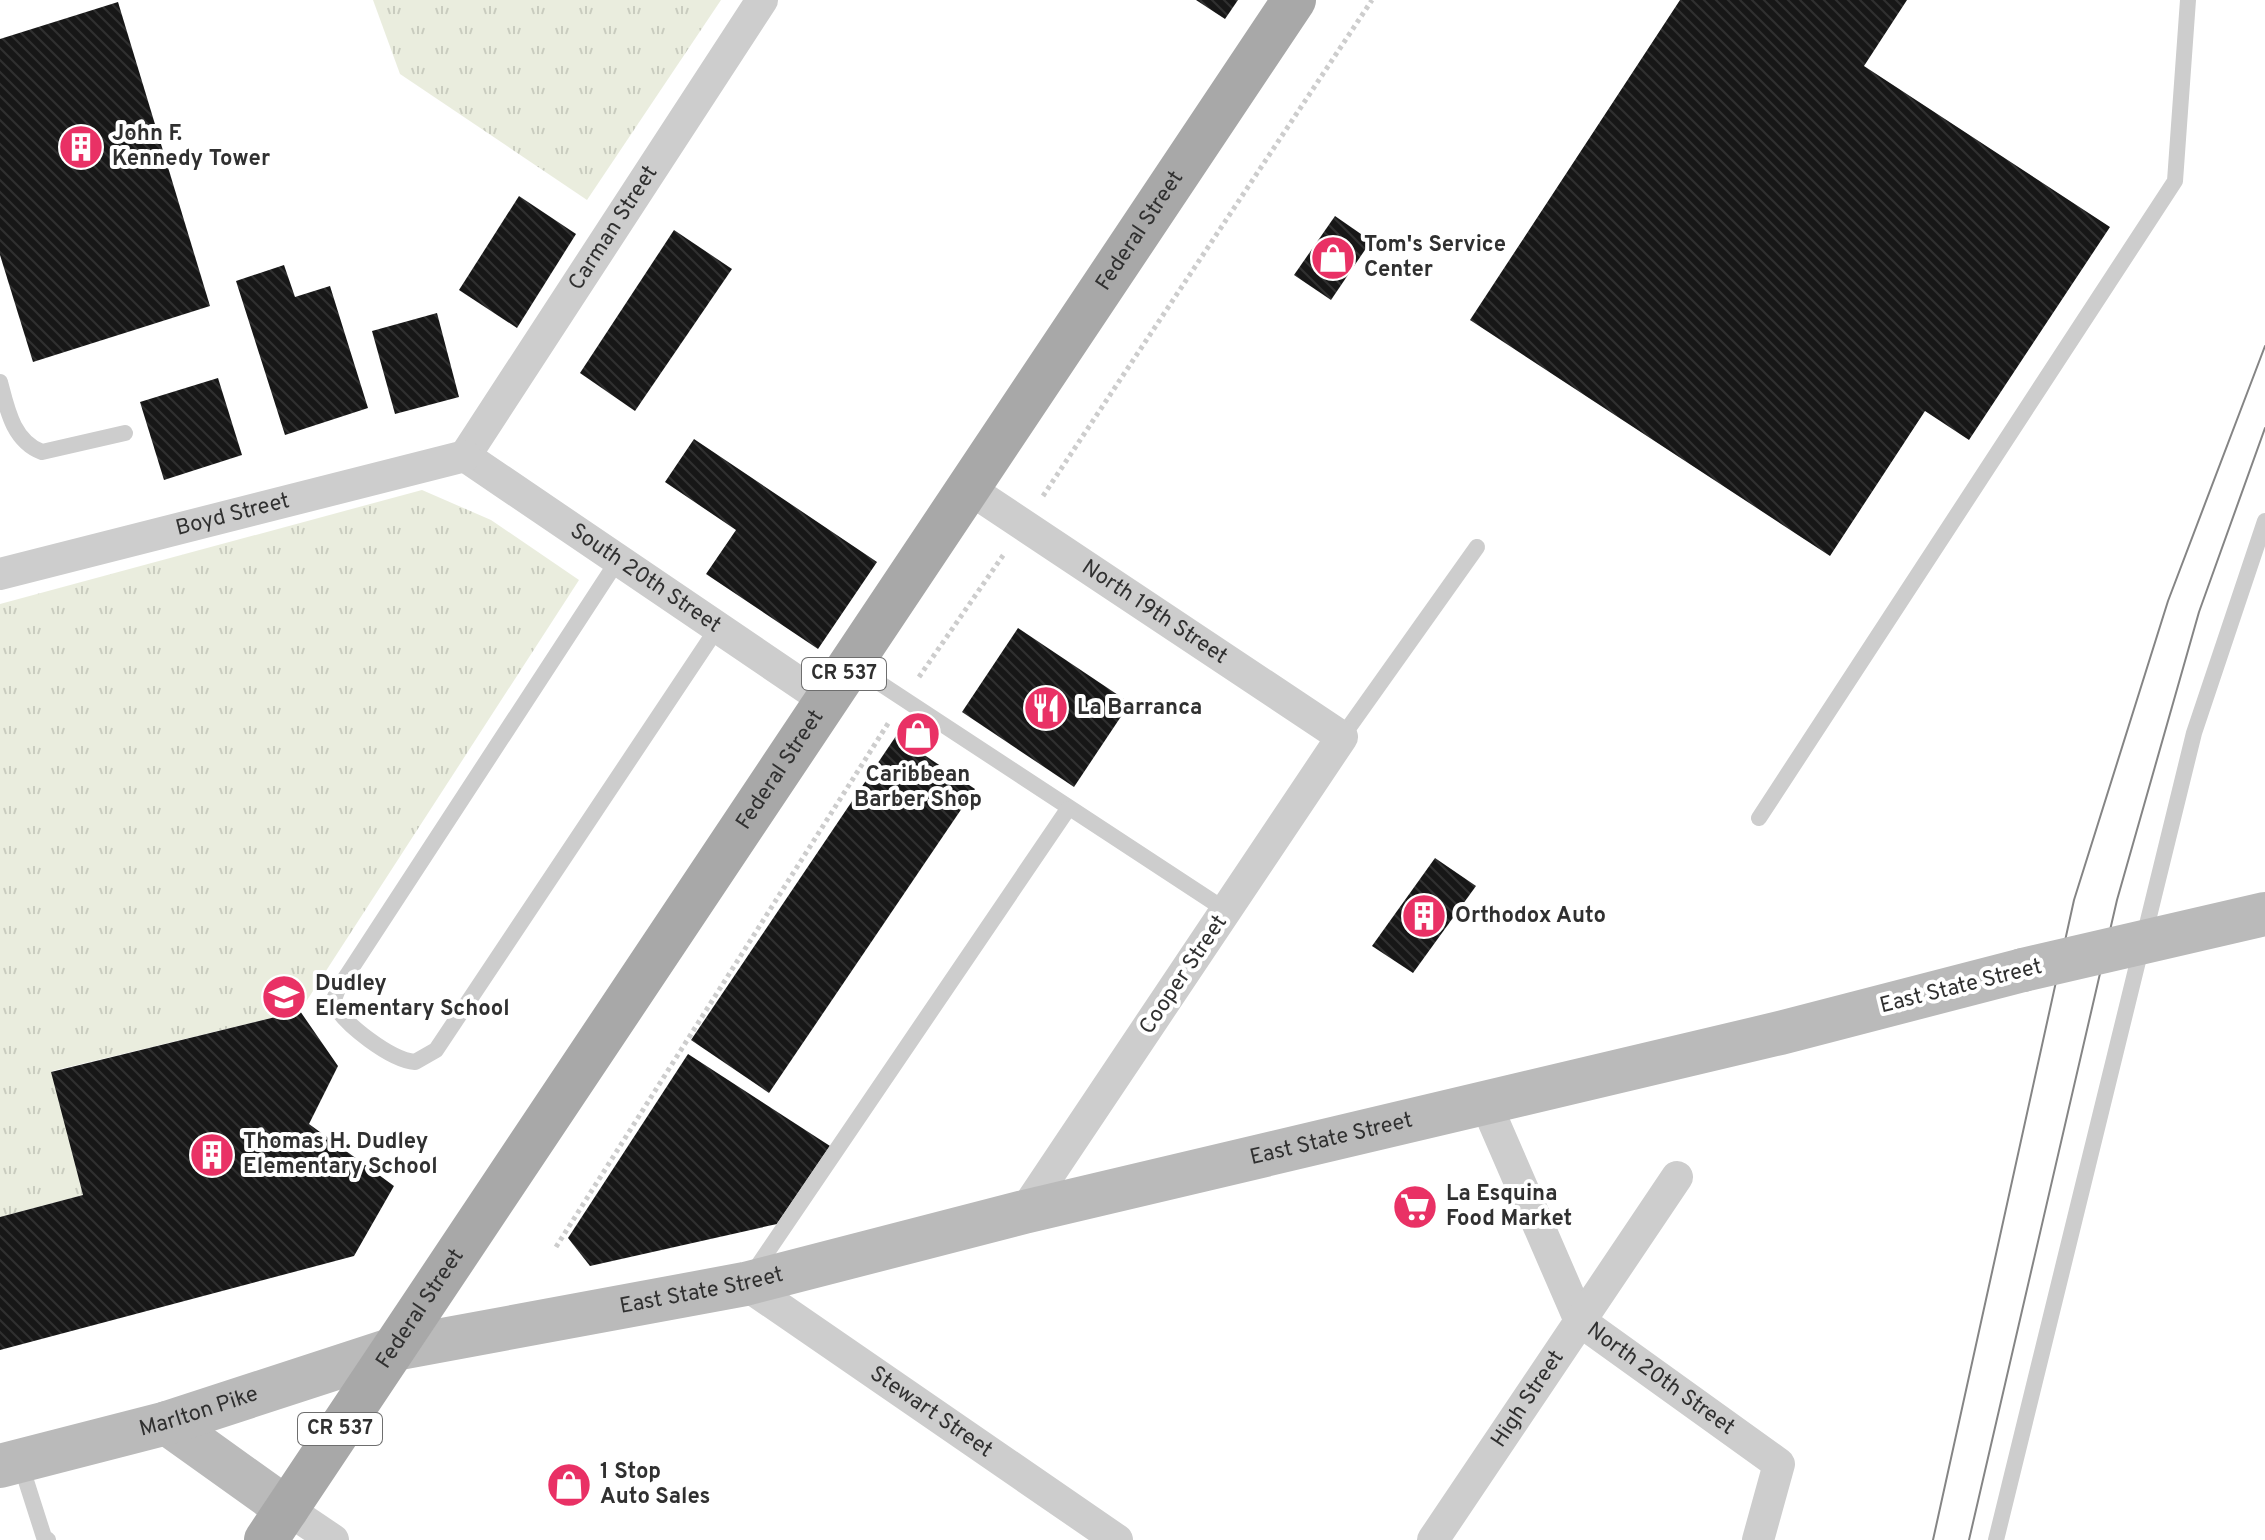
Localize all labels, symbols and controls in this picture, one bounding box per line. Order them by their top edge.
place label: John F. Kennedy Tower [112,121,270,173]
building icon: John F. Kennedy Tower [57,123,105,171]
street label: Carman Street [563,161,664,295]
street label: Federal Street [1090,166,1190,296]
place label: Tom's Service Center [1364,232,1506,284]
shop icon: Tom's Service Center [1309,234,1357,282]
street label: Boyd Street [173,488,292,542]
street label: South 20th Street [565,518,726,639]
street label: North 19th Street [1076,554,1233,670]
road number: CR 537 [802,658,886,690]
restaurant icon: La Barranca [1022,684,1070,732]
place label: La Barranca [1077,695,1202,722]
street label: Federal Street [730,705,830,835]
shop icon: Caribbean Barber Shop [894,710,942,758]
place label: Caribbean Barber Shop [854,762,982,814]
building icon: Orthodox Auto [1400,892,1448,940]
place label: Orthodox Auto [1455,903,1606,930]
street label: Cooper Street [1134,910,1234,1040]
street label: East State Street [1877,954,2045,1020]
place label: Dudley Elementary School [315,971,510,1023]
school or university icon: Dudley Elementary School [260,973,308,1021]
street label: East State Street [1247,1107,1415,1172]
place label: Thomas H. Dudley Elementary School [243,1129,438,1181]
building icon: Thomas H. Dudley Elementary School [188,1131,236,1179]
place label: La Esquina Food Market [1446,1181,1572,1233]
supermarket icon: La Esquina Food Market [1391,1183,1439,1231]
street label: Federal Street [371,1244,470,1374]
street label: East State Street [617,1261,786,1320]
street label: North 20th Street [1581,1317,1740,1441]
street label: High Street [1486,1345,1570,1453]
street label: Stewart Street [865,1360,998,1464]
street label: Marlton Pike [136,1381,262,1443]
road number: CR 537 [298,1413,382,1445]
place label: 1 Stop Auto Sales [600,1459,710,1511]
shop icon: 1 Stop Auto Sales [545,1461,593,1509]

